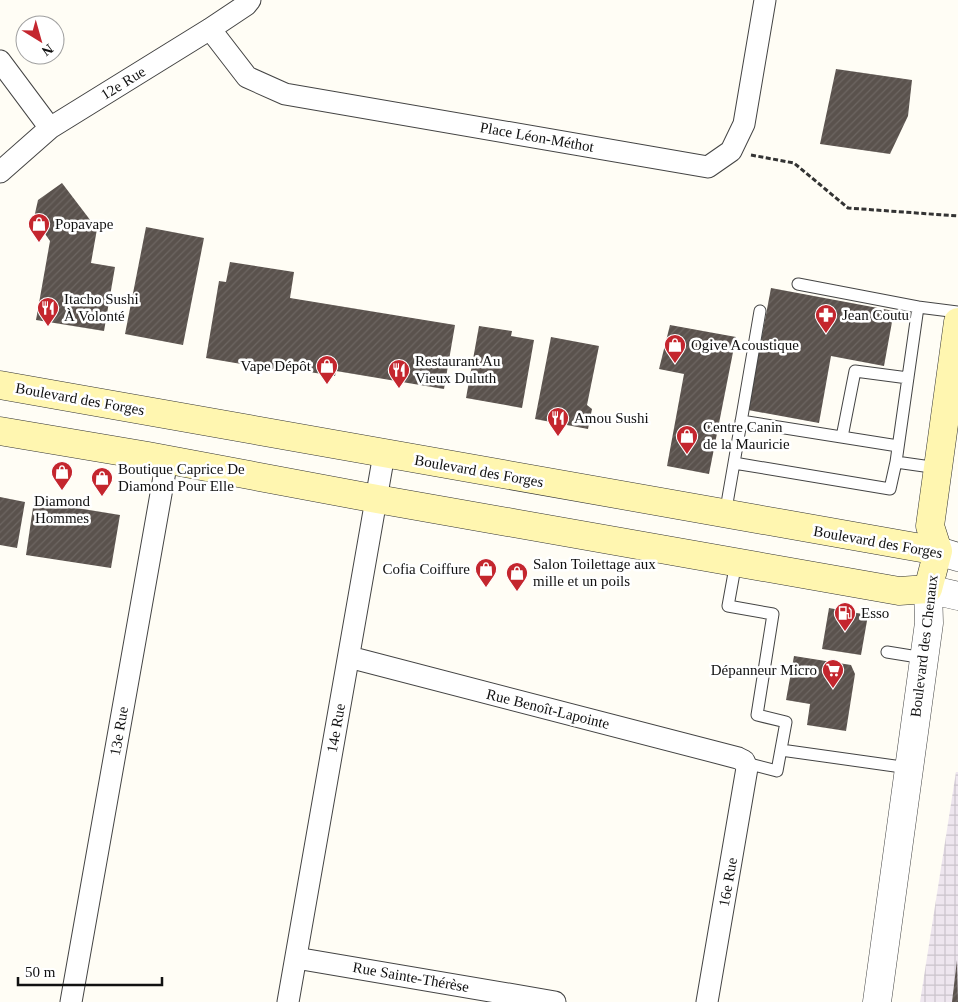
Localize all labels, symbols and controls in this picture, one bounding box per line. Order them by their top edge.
north arrow [15,15,65,65]
text: N [39,41,56,59]
street label: 12e Rue [98,63,149,103]
street label: Place Léon-Méthot [479,119,596,155]
shop icon: Popavape [27,212,51,243]
place label: Popavape [55,216,114,232]
place label: Itacho Sushi À Volonté [64,291,139,324]
restaurant icon: Itacho Sushi À Volonté [36,296,60,327]
pharmacy icon: Jean Coutu [814,303,838,334]
place label: Jean Coutu [842,307,910,323]
shop icon: Ogive Acoustique [663,333,687,364]
place label: Ogive Acoustique [691,337,799,353]
place label: Restaurant Au Vieux Duluth [415,353,501,386]
shop icon: Vape Dépôt [315,354,339,385]
place label: Vape Dépôt [241,358,312,374]
restaurant icon: Restaurant Au Vieux Duluth [387,358,411,389]
street label: Boulevard des Forges [14,380,146,418]
restaurant icon: Amou Sushi [546,406,570,437]
place label: Amou Sushi [574,410,649,426]
place label: Centre Canin de la Mauricie [703,419,790,452]
shop icon: Centre Canin de la Mauricie [675,424,699,455]
street label: Boulevard des Forges [413,452,545,490]
shop icon: Diamond Hommes [50,460,74,491]
place label: Boutique Caprice De Diamond Pour Elle [118,461,245,494]
shop icon: Boutique Caprice De Diamond Pour Elle [90,466,114,497]
place label: Diamond Hommes [34,493,90,526]
street label: Boulevard des Forges [812,523,944,561]
place label: Salon Toilettage aux mille et un poils [533,556,656,589]
shop icon: Cofia Coiffure [474,557,498,588]
place label: Cofia Coiffure [382,561,470,577]
shop icon: Salon Toilettage aux mille et un poils [505,561,529,592]
street label: Boulevard des Chenaux [907,573,941,718]
fuel station icon: Esso [833,601,857,632]
place label: Esso [861,605,889,621]
supermarket icon: Dépanneur Micro [821,658,845,689]
place label: Dépanneur Micro [711,662,817,678]
street label: Rue Benoît-Lapointe [485,686,612,732]
street label: 14e Rue [324,702,348,754]
street label: 13e Rue [107,705,131,757]
street label: 16e Rue [716,856,740,908]
scale bar [18,954,161,986]
street label: Rue Sainte-Thérèse [352,959,471,995]
text: 50 m [25,964,56,980]

